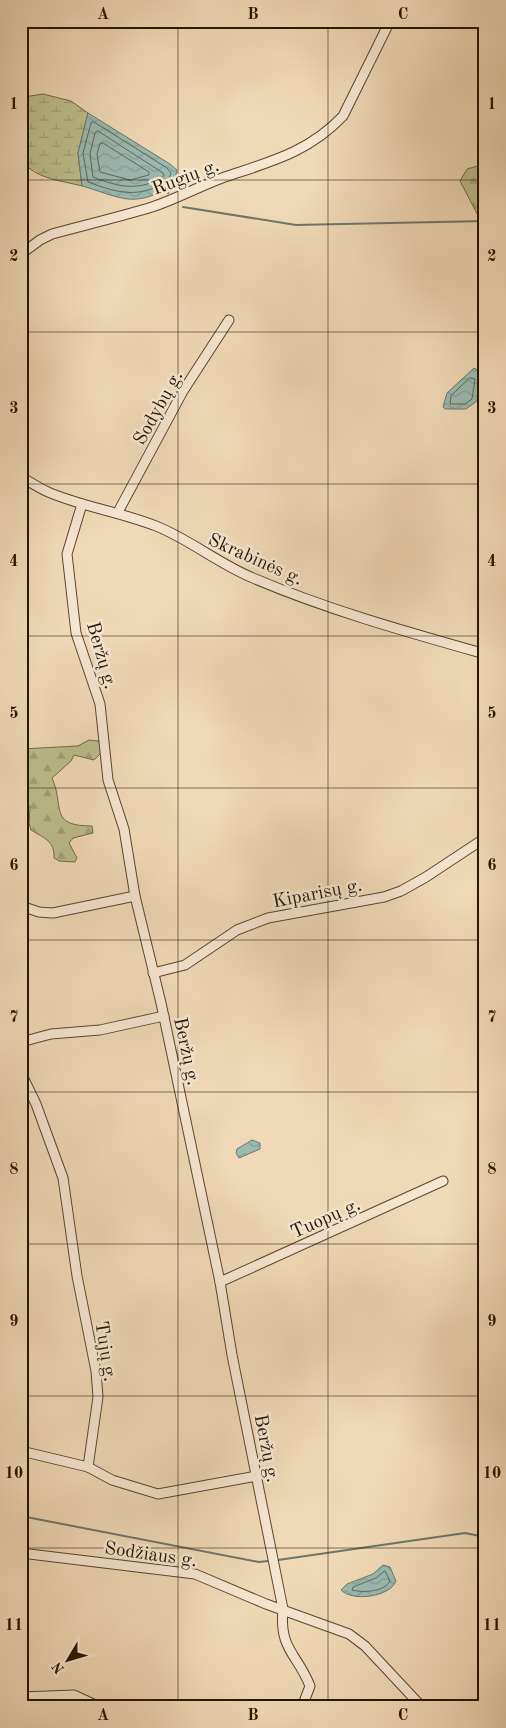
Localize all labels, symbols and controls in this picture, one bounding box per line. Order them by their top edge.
text: A [97,7,109,23]
text: B [247,7,259,23]
text: C [398,7,408,23]
text: 1 [9,97,19,113]
text: 1 [487,97,497,113]
street label: Rugių g. [150,157,222,200]
text: 2 [9,249,19,265]
text: 2 [487,249,497,265]
street label: Sodybų g. [131,368,187,449]
text: 3 [9,401,19,417]
text: 3 [487,401,497,417]
street label: Skrabinės g. [205,531,305,590]
text: 4 [9,554,19,570]
text: 4 [487,554,497,570]
street label: Beržų g. [82,620,119,691]
text: 5 [9,706,19,722]
text: 5 [487,706,497,722]
text: 6 [9,858,19,874]
text: 6 [487,858,497,874]
street label: Kiparisų g. [271,876,364,912]
text: 7 [9,1010,19,1026]
text: 7 [487,1010,497,1026]
street label: Beržų g. [169,1016,202,1087]
text: 8 [9,1162,19,1178]
text: 8 [487,1162,497,1178]
street label: Tuopų g. [288,1196,364,1243]
text: 9 [9,1314,19,1330]
text: 9 [487,1314,497,1330]
street label: Tujų g. [90,1320,119,1383]
street label: Beržų g. [250,1413,281,1484]
text: 10 [5,1466,23,1482]
text: 10 [483,1466,501,1482]
street label: Sodžiaus g. [103,1540,198,1571]
text: 11 [5,1618,23,1634]
text: 11 [483,1618,501,1634]
north arrow [42,1636,92,1686]
text: N [50,1659,67,1676]
text: A [97,1708,109,1724]
text: B [247,1708,259,1724]
text: C [398,1708,408,1724]

